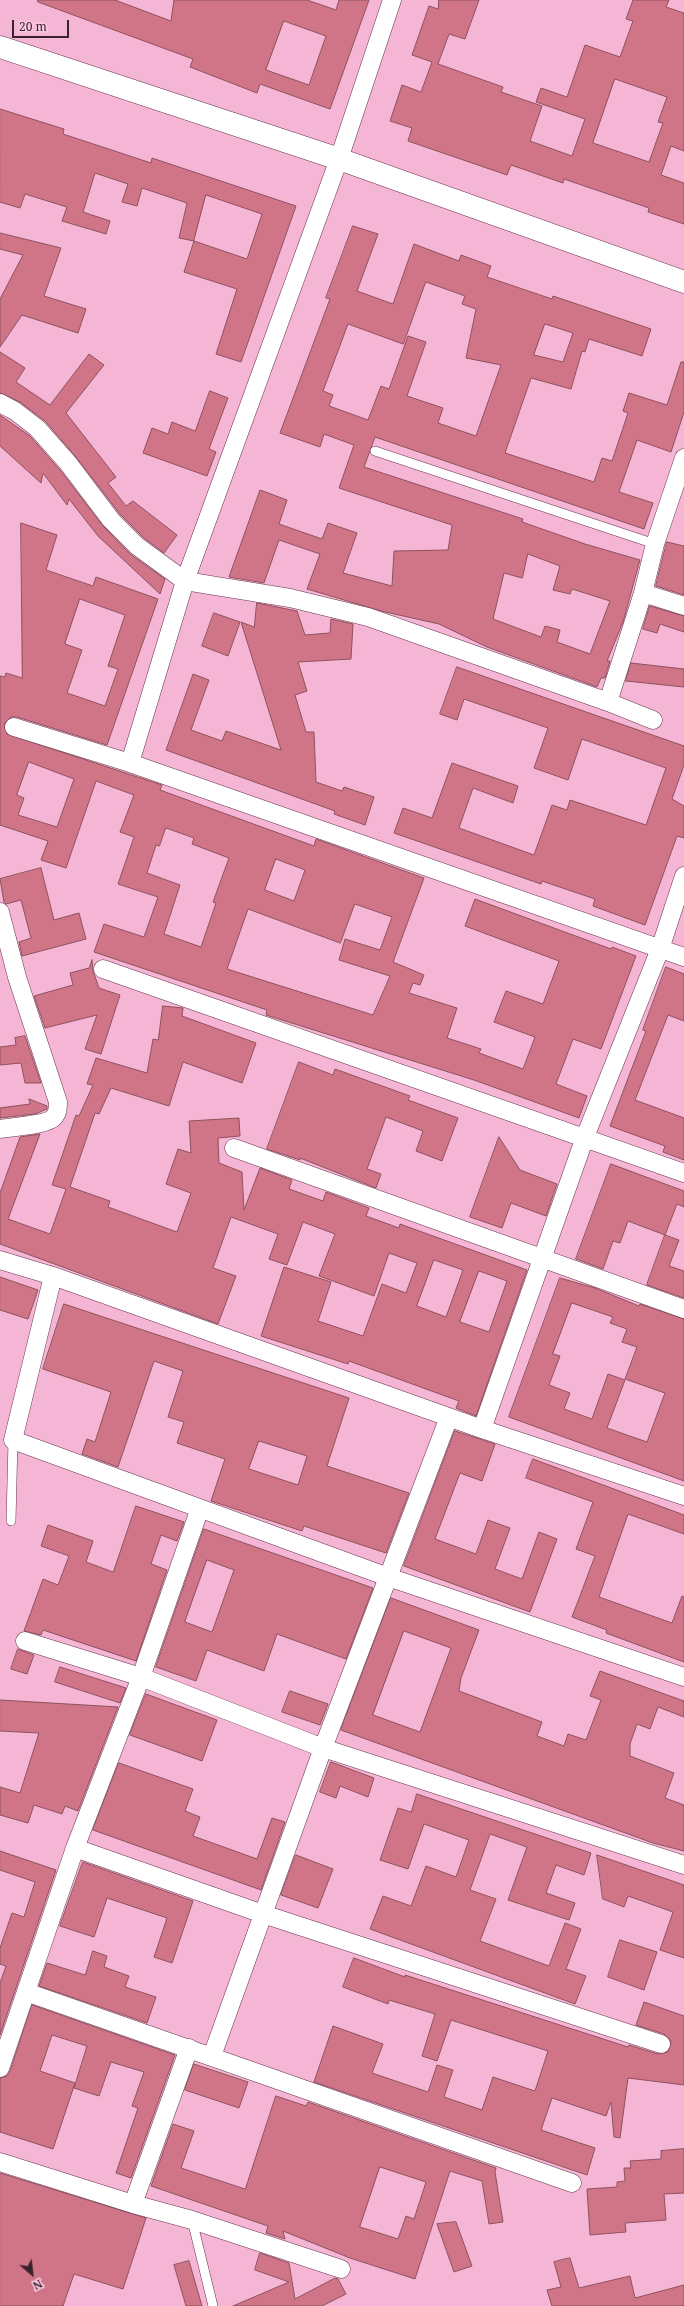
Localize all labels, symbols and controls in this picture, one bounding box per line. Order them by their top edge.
scale bar [14,12,71,38]
text: 20 m [19,18,47,35]
north arrow [12,2254,52,2294]
text: N [31,2276,45,2294]

